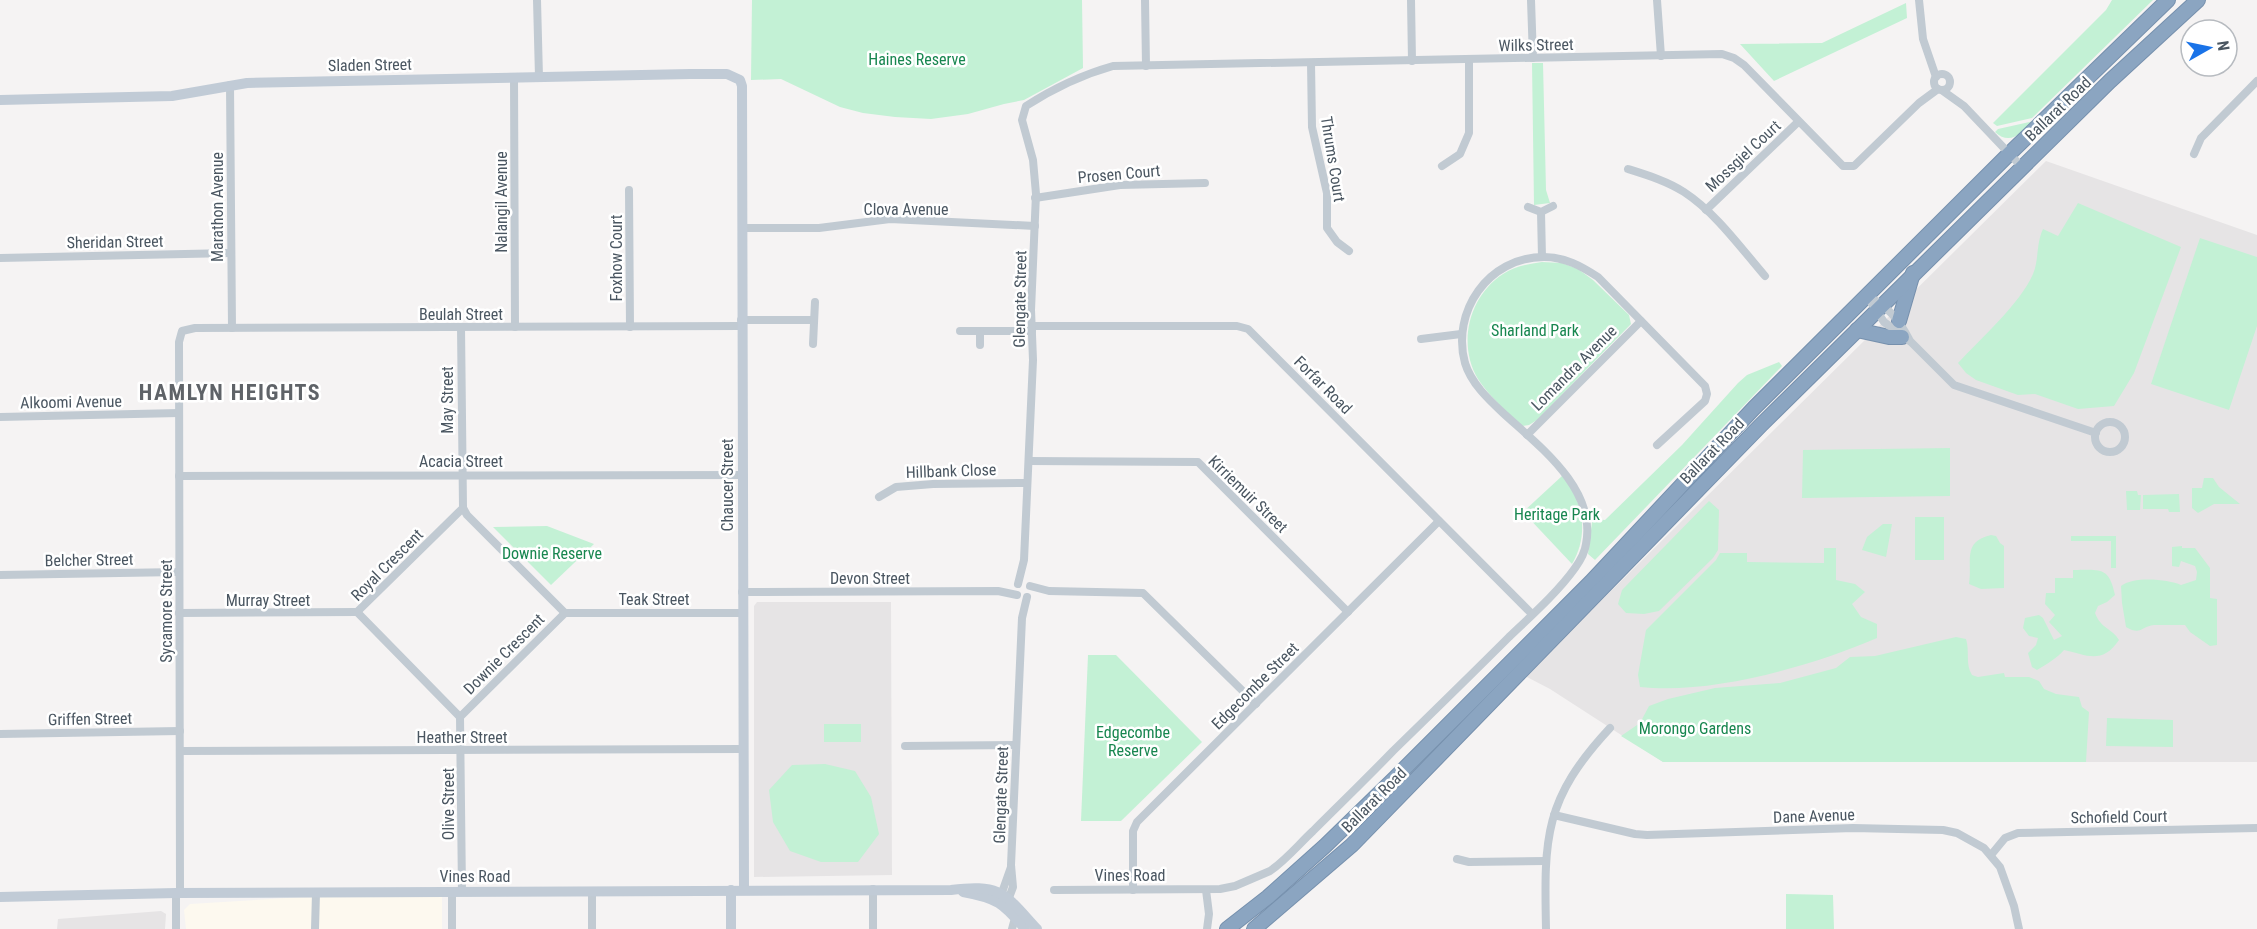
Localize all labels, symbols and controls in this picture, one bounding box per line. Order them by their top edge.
north arrow [2179,18,2239,78]
street label: Wilks Street [1498,35,1574,55]
text: N [2213,39,2233,52]
park label: Haines Reserve [868,50,966,69]
street label: Sladen Street [328,55,412,75]
street label: Ballarat Road [2021,73,2095,145]
street label: Thrums Court [1317,115,1349,203]
street label: Mossgiel Court [1701,116,1785,196]
street label: Nalangil Avenue [492,151,511,253]
street label: Marathon Avenue [208,152,227,262]
street label: Prosen Court [1077,161,1161,187]
street label: Clova Avenue [864,200,948,219]
street label: Foxhow Court [607,214,626,302]
street label: Sheridan Street [67,232,164,252]
street label: Glengate Street [1010,250,1030,348]
street label: Beulah Street [419,305,503,324]
park label: Sharland Park [1491,321,1580,340]
street label: Lomandra Avenue [1527,321,1621,415]
street label: Forfar Road [1290,352,1356,418]
street label: May Street [438,366,457,434]
district label: HAMLYN HEIGHTS [139,380,321,405]
street label: Alkoomi Avenue [20,392,122,412]
street label: Ballarat Road [1676,414,1748,488]
street label: Chaucer Street [718,438,737,532]
street label: Kirriemuir Street [1204,451,1292,537]
street label: Acacia Street [419,452,503,471]
street label: Hillbank Close [905,460,997,482]
park label: Heritage Park [1514,505,1601,524]
street label: Royal Crescent [347,525,427,605]
park label: Downie Reserve [502,544,602,563]
street label: Belcher Street [45,550,134,570]
street label: Sycamore Street [157,559,176,663]
street label: Devon Street [830,569,910,588]
street label: Teak Street [618,590,690,609]
street label: Murray Street [226,591,311,610]
street label: Downie Crescent [460,610,548,698]
street label: Edgecombe Street [1208,638,1303,733]
street label: Griffen Street [48,709,133,729]
park label: Morongo Gardens [1639,719,1751,738]
park label: Edgecombe Reserve [1096,723,1170,760]
street label: Heather Street [416,728,508,747]
street label: Glengate Street [990,746,1012,844]
street label: Ballarat Road [1338,764,1410,836]
street label: Olive Street [439,768,458,840]
street label: Dane Avenue [1773,805,1855,827]
street label: Schofield Court [2070,807,2168,827]
street label: Vines Road [1095,866,1165,885]
street label: Vines Road [440,867,510,886]

